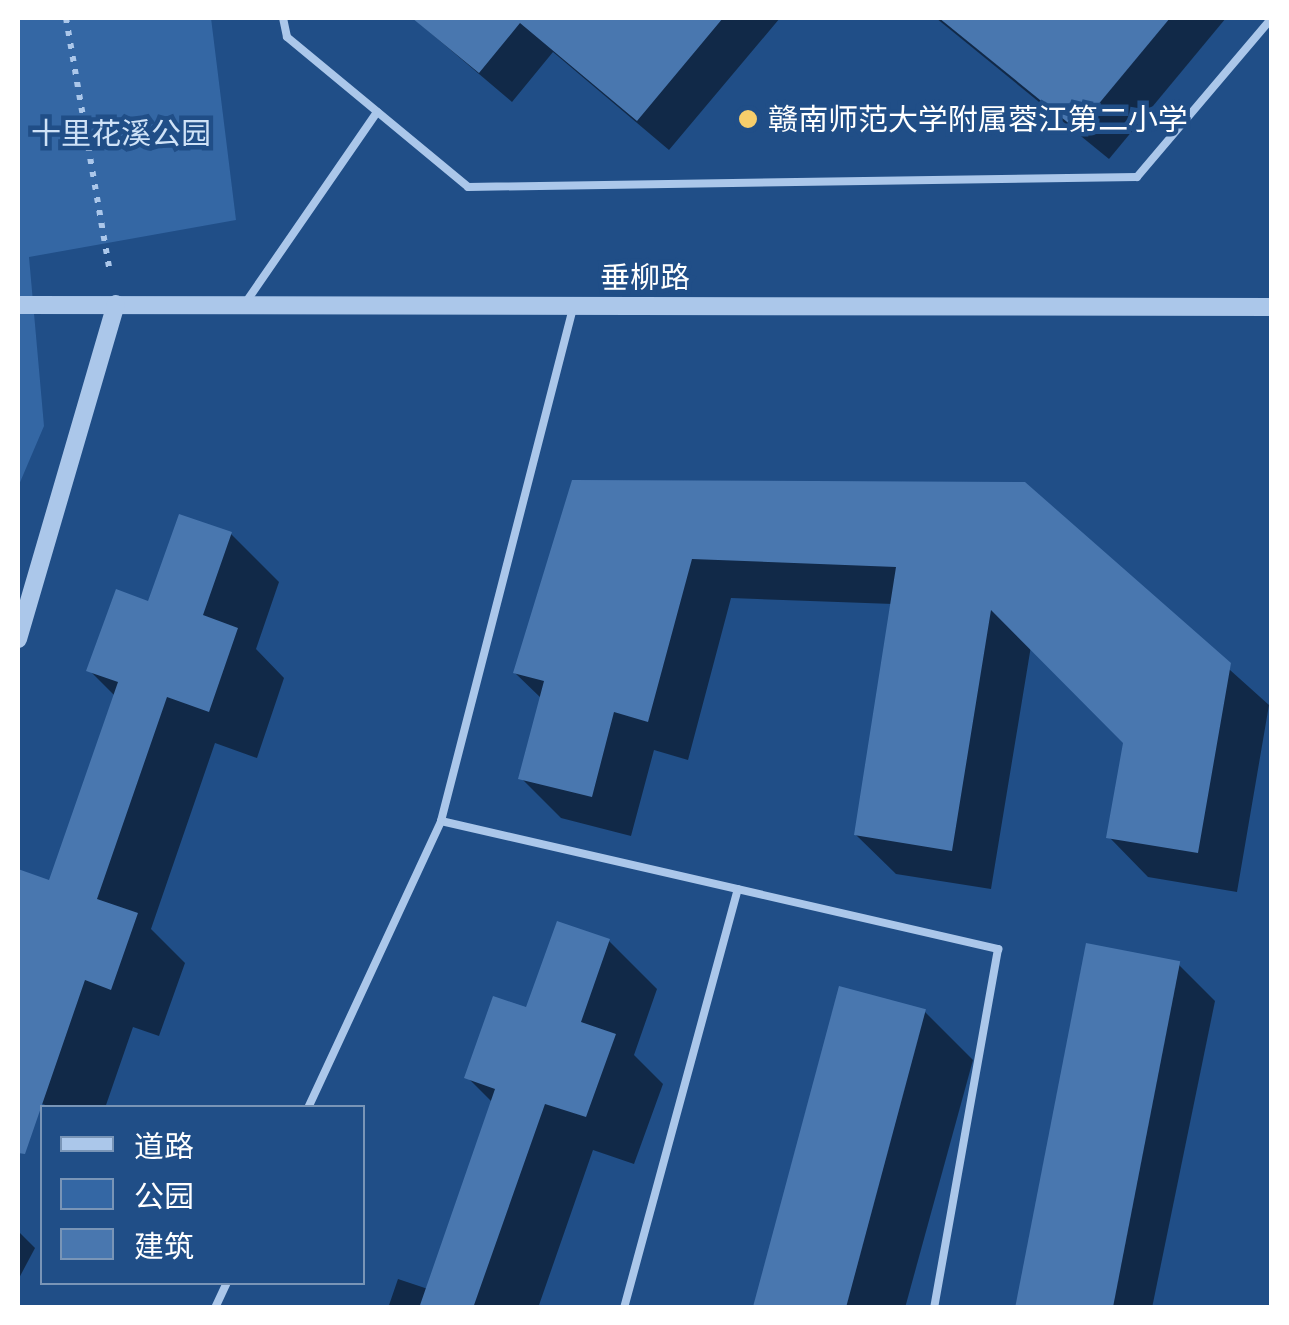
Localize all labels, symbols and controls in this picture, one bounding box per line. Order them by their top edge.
place label: 赣南师范大学附属蓉江第二小学 [768,101,1188,137]
marker: 赣南师范大学附属蓉江第二小学 [737,108,759,130]
park label: 十里花溪公园 [31,115,211,151]
street label: 垂柳路 [600,259,690,295]
legend [40,1105,365,1285]
text: 道路 [134,1125,194,1166]
text: 公园 [134,1175,194,1216]
text: 建筑 [134,1225,194,1266]

